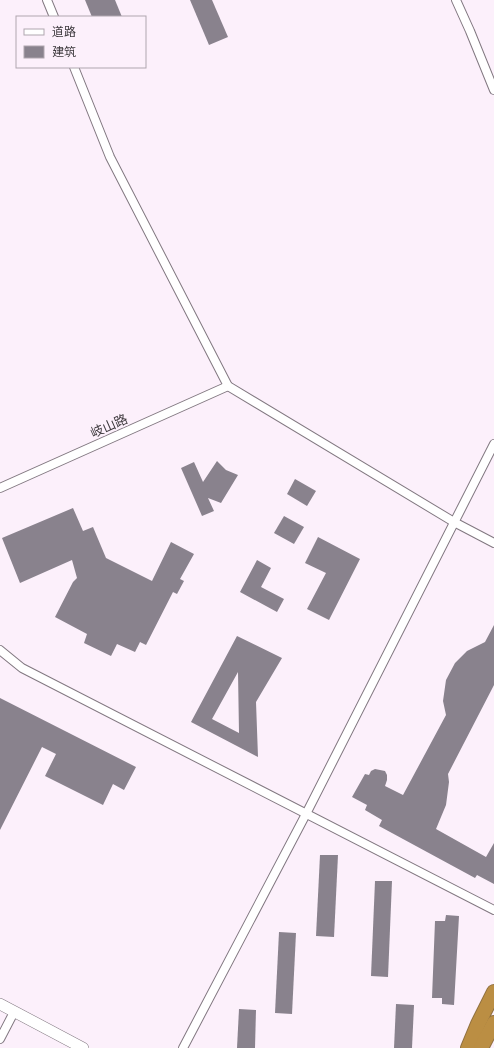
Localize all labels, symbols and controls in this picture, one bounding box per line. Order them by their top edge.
legend [16,16,146,68]
text: 道路 [52,23,76,40]
text: 建筑 [52,43,76,60]
street label: 岐山路 [87,409,131,443]

